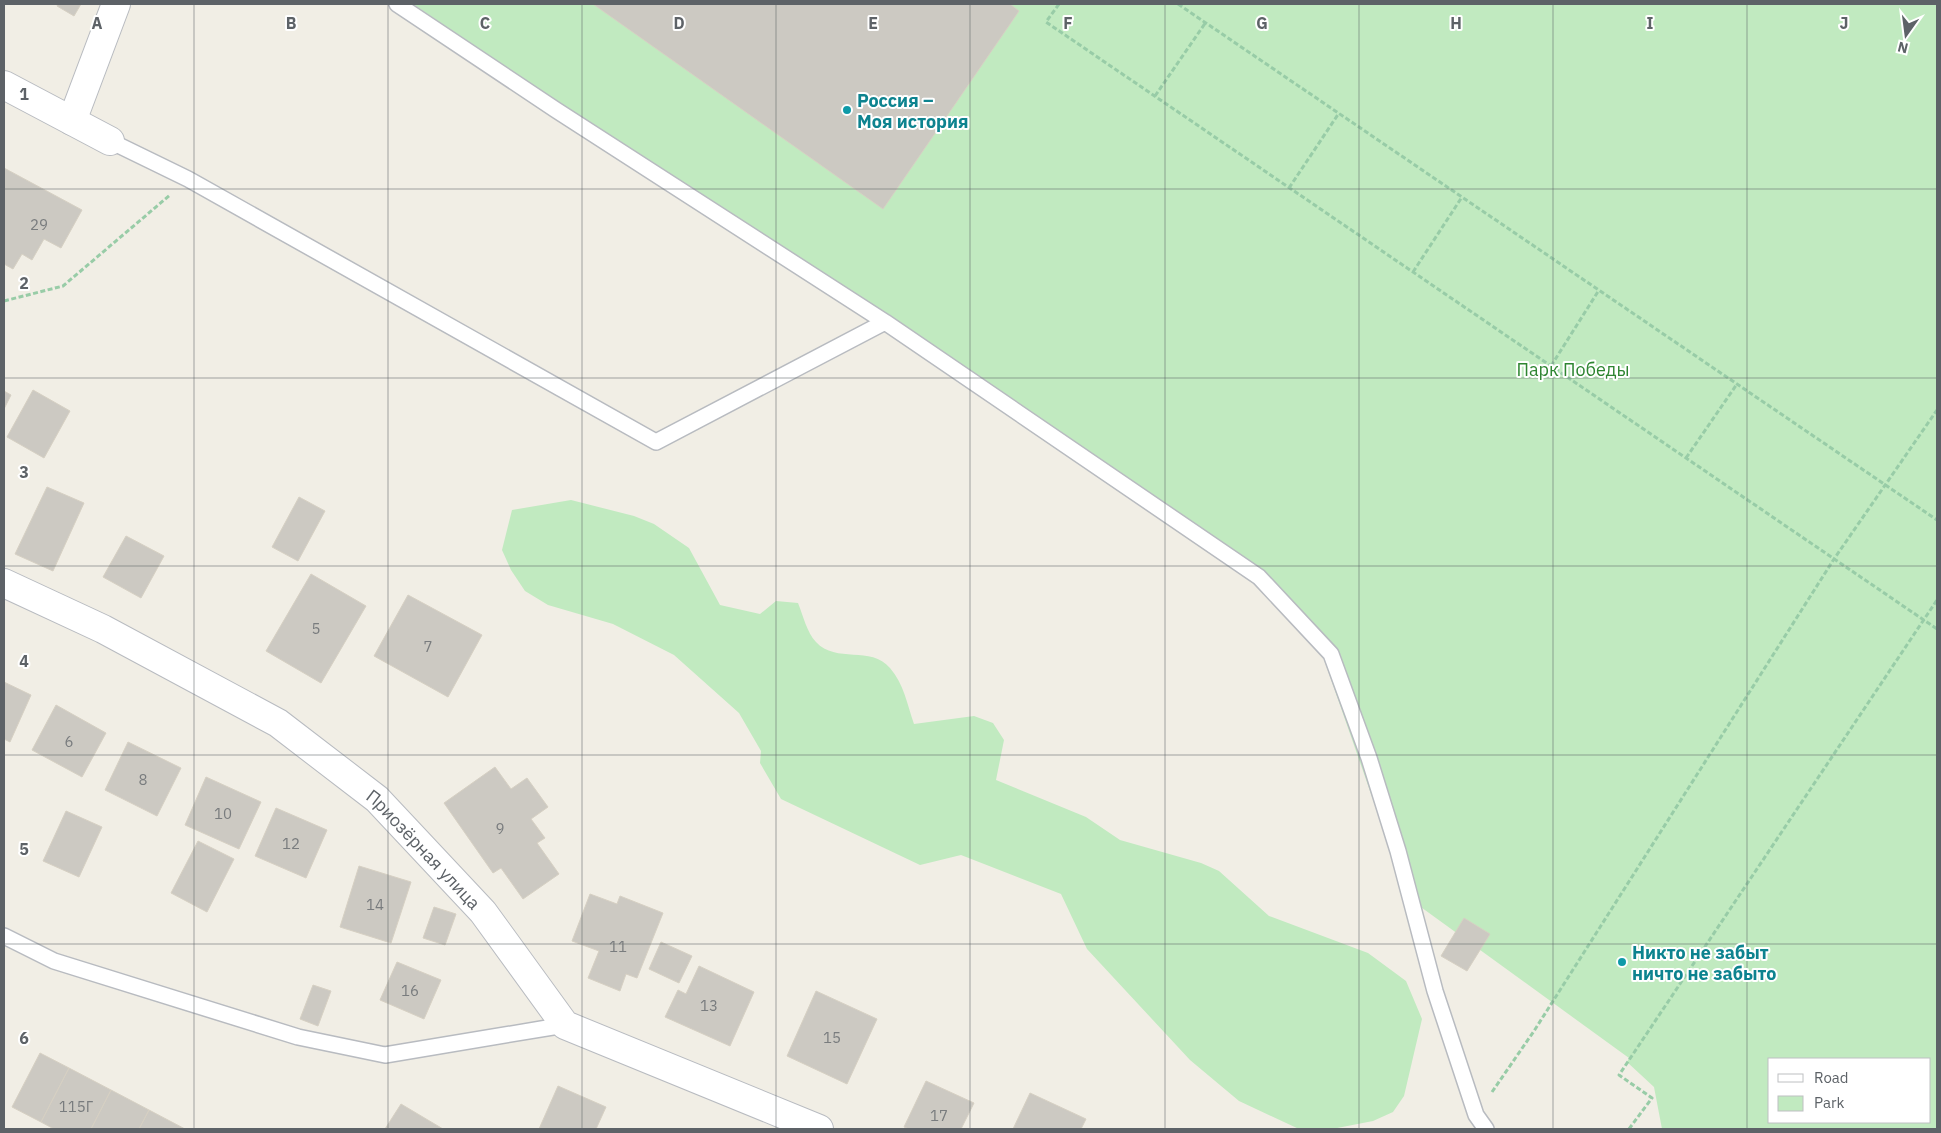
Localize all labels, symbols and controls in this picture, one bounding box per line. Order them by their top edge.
north arrow [1881,10,1931,60]
text: A [92,13,103,33]
text: B [286,13,297,33]
text: C [480,13,490,33]
text: D [673,13,685,33]
text: E [868,13,878,33]
text: F [1063,13,1073,33]
text: G [1256,13,1268,33]
text: H [1450,13,1462,33]
text: I [1647,13,1654,33]
text: J [1840,13,1848,33]
text: N [1896,38,1910,58]
text: 1 [19,84,29,104]
place label: Россия – Моя история [857,89,969,133]
marker: Россия – Моя история [841,104,853,116]
house number: 29 [30,215,48,234]
text: 2 [19,273,29,293]
park label: Парк Победы [1516,358,1630,381]
text: 3 [19,462,29,482]
house number: 5 [311,619,321,638]
house number: 7 [423,637,433,656]
text: 4 [19,651,29,671]
house number: 6 [64,732,74,751]
house number: 8 [138,770,148,789]
street label: Приозёрная улица [362,784,486,914]
house number: 10 [214,804,232,823]
house number: 9 [495,819,505,838]
house number: 12 [282,834,300,853]
text: 5 [19,839,29,859]
house number: 14 [366,895,384,914]
house number: 11 [609,937,627,956]
place label: Никто не забыт ничто не забыто [1632,941,1776,985]
marker: Никто не забыт ничто не забыто [1616,956,1628,968]
house number: 16 [401,981,419,1000]
house number: 13 [700,996,718,1015]
text: 6 [19,1028,29,1048]
house number: 15 [823,1028,841,1047]
legend [1768,1058,1931,1123]
text: Road [1814,1068,1849,1087]
text: Park [1814,1093,1844,1112]
house number: 115Г [59,1097,94,1116]
house number: 17 [930,1106,948,1125]

